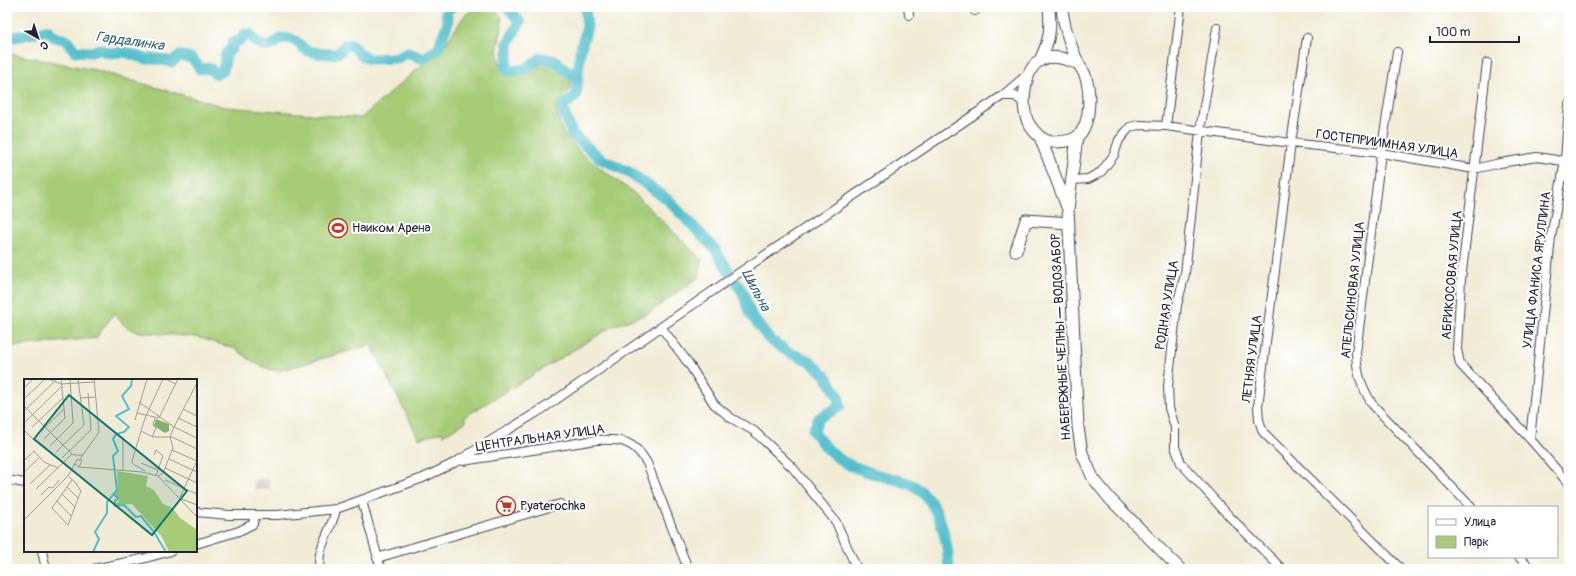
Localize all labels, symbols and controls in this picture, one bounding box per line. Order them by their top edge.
north arrow [18,18,58,58]
scale bar [1430,18,1519,44]
text: 100 m [1436,25,1471,40]
water label: Гардалинка [95,28,167,54]
text: С [37,38,51,53]
street label: ГОСТЕПРИИМНАЯ УЛИЦА [1315,126,1460,162]
street label: УЛИЦА ФАНИСА ЯРУЛЛИНА [1519,190,1555,349]
street label: АБРИКОСОВАЯ УЛИЦА [1438,209,1466,340]
sports icon: Наиком Арена [327,217,349,239]
place label: Наиком Арена [352,220,431,236]
street label: АПЕЛЬСИНОВАЯ УЛИЦА [1338,220,1368,360]
street label: НАБЕРЕЖНЫЕ ЧЕЛНЫ — ВОДОЗАБОР [1048,232,1074,441]
street label: РОДНАЯ УЛИЦА [1152,258,1182,351]
water label: Шильна [738,266,775,315]
street label: ЛЕТНЯЯ УЛИЦА [1239,313,1265,405]
inset map [24,379,197,552]
street label: ЦЕНТРАЛЬНАЯ УЛИЦА [475,421,606,455]
supermarket icon: Pyaterochka [495,495,517,517]
place label: Pyaterochka [520,498,586,514]
legend [1428,506,1558,558]
text: Улица [1464,515,1496,530]
text: Парк [1464,535,1489,550]

